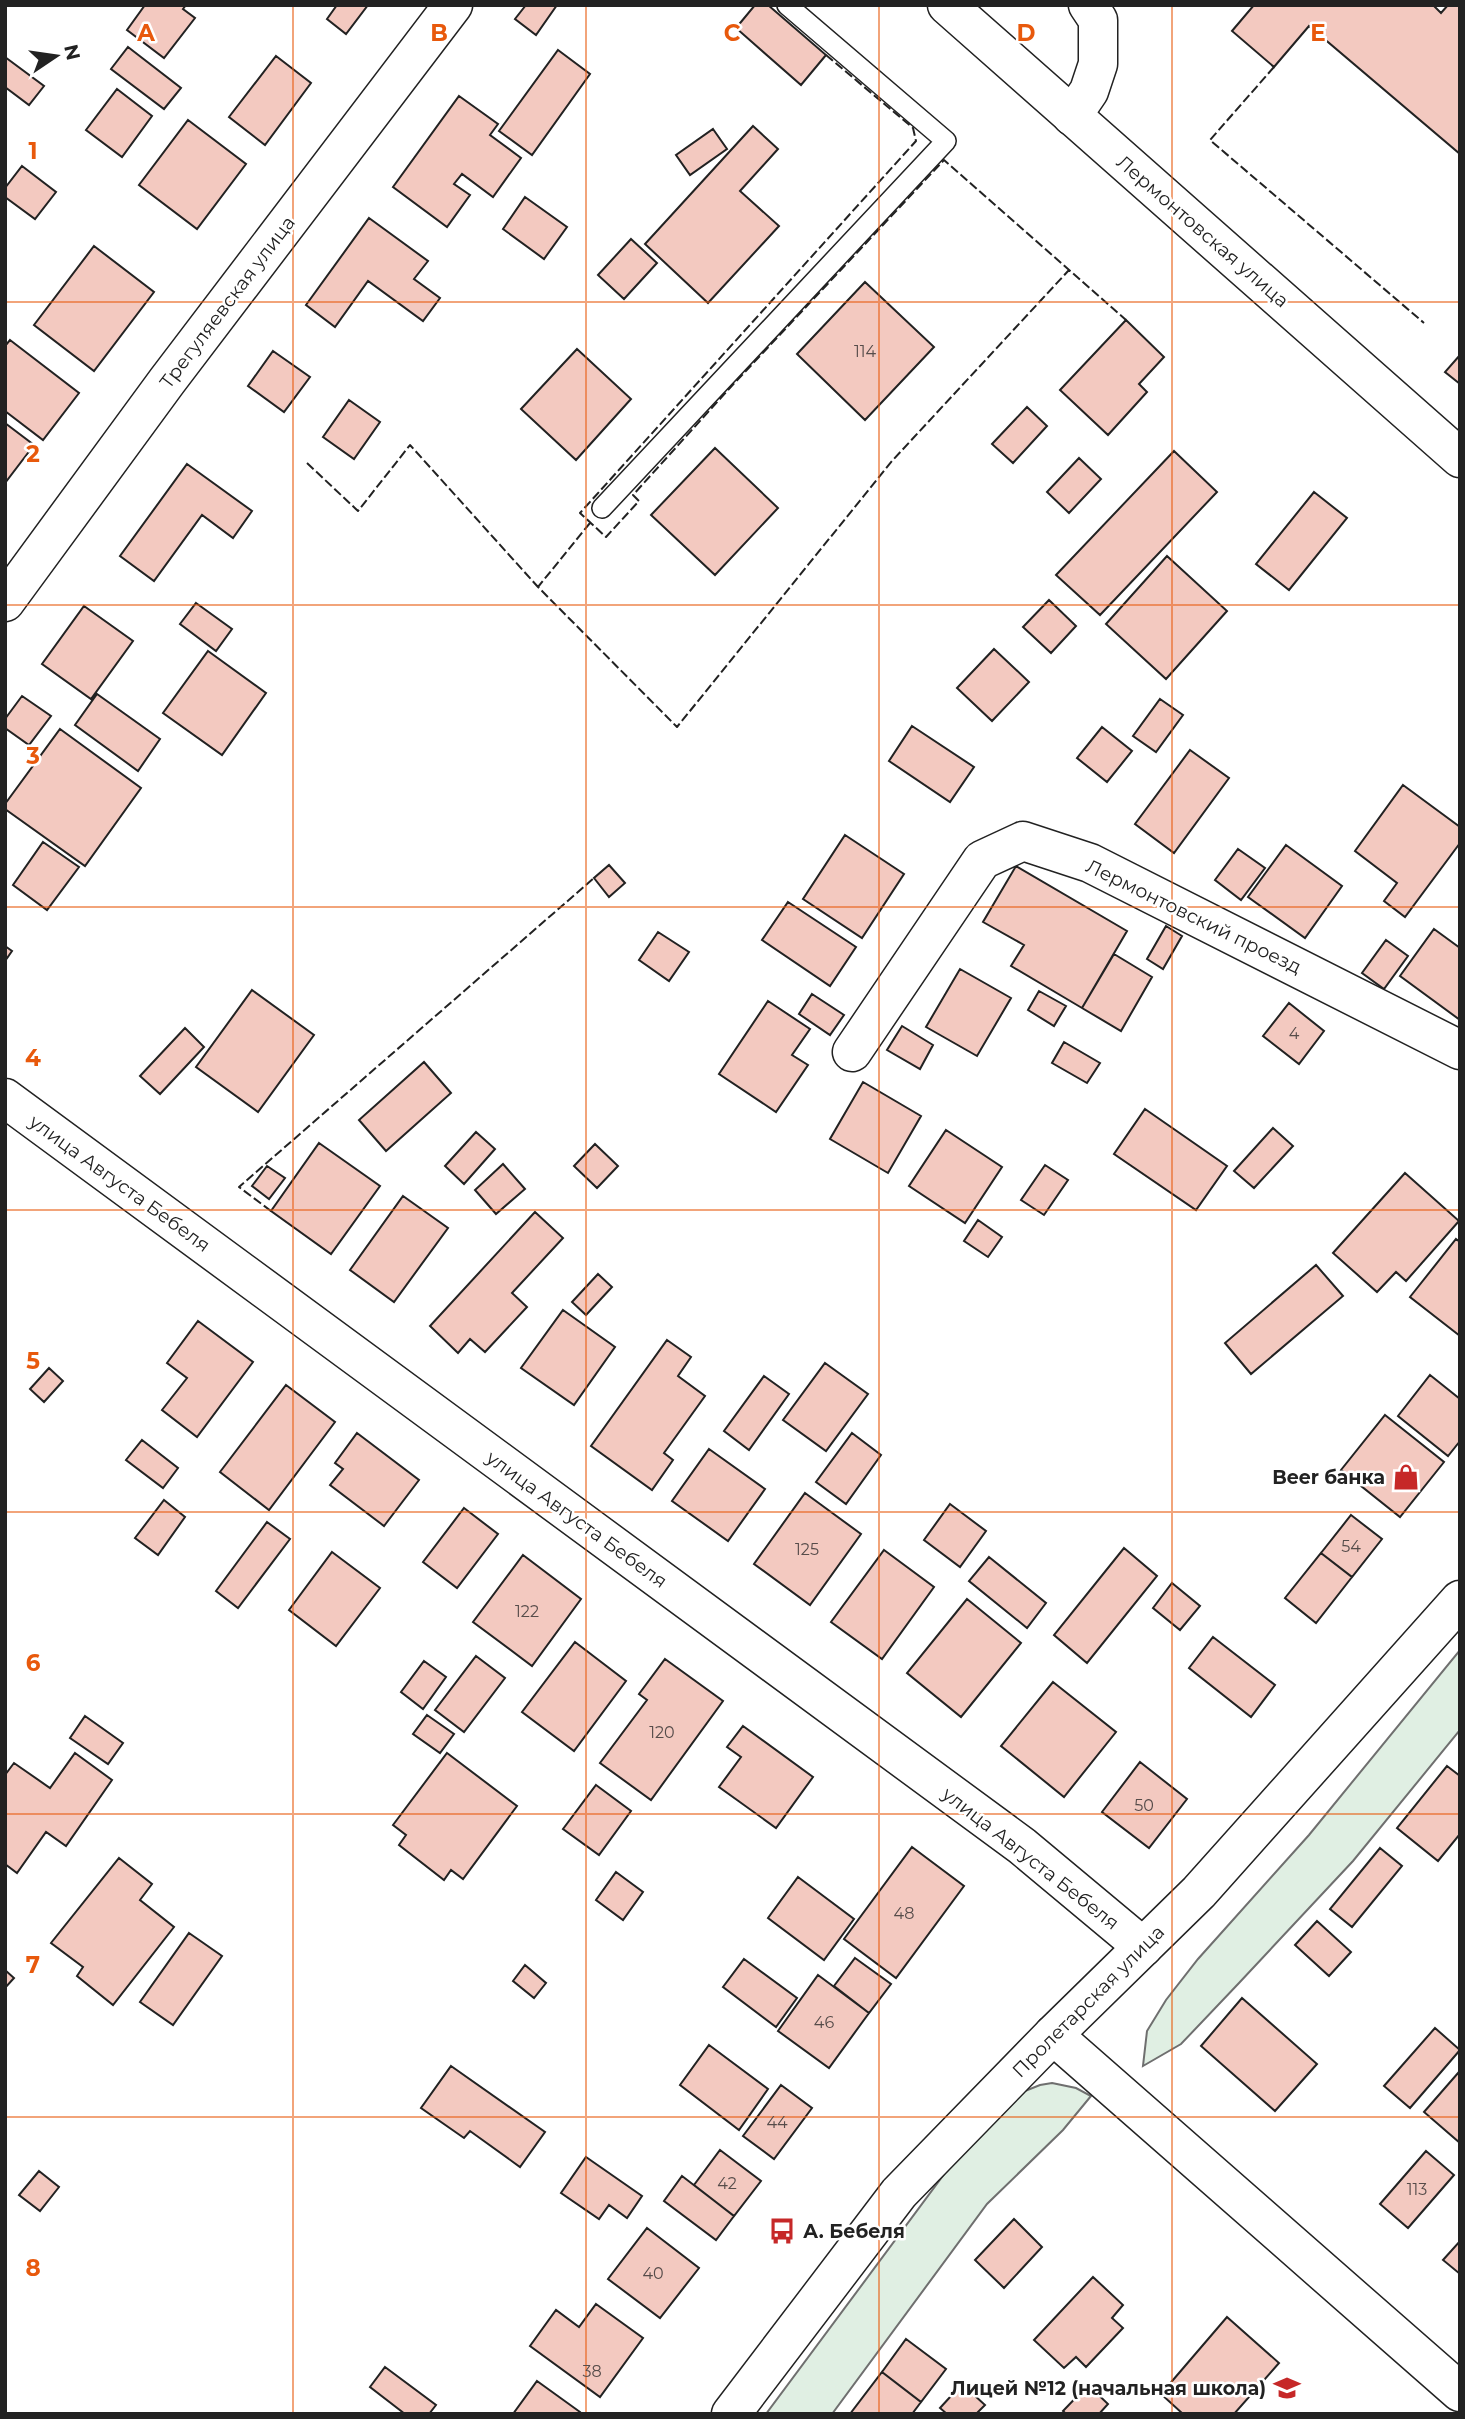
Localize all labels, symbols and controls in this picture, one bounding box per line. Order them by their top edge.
text: A [136,19,155,47]
text: B [430,19,448,47]
text: C [724,19,741,47]
text: D [1017,19,1036,47]
text: E [1310,19,1326,47]
north arrow [21,21,91,91]
text: N [59,42,85,62]
text: 1 [28,137,38,165]
street label: Лермонтовская улица [1112,150,1293,312]
street label: Трегуляевская улица [155,211,300,393]
house number: 114 [854,342,876,361]
text: 2 [26,440,40,468]
text: 3 [25,742,40,770]
street label: Лермонтовский проезд [1082,854,1305,979]
house number: 4 [1289,1024,1300,1043]
text: 4 [25,1044,41,1072]
street label: улица Августа Бебеля [24,1109,215,1257]
text: 5 [26,1347,40,1375]
street label: улица Августа Бебеля [481,1445,672,1593]
shop icon: Beer банка [1391,1462,1421,1492]
place label: Beer банка [1272,1466,1385,1489]
house number: 54 [1341,1537,1361,1556]
house number: 125 [795,1540,819,1559]
house number: 122 [515,1602,539,1621]
text: 6 [26,1649,41,1677]
house number: 120 [649,1723,675,1742]
street label: улица Августа Бебеля [937,1782,1124,1935]
house number: 50 [1134,1796,1154,1815]
house number: 48 [894,1904,914,1923]
street label: Пролетарская улица [1008,1921,1169,2082]
text: 7 [26,1951,40,1979]
house number: 46 [814,2013,834,2032]
house number: 44 [766,2113,788,2132]
house number: 42 [717,2174,737,2193]
house number: 113 [1407,2180,1427,2199]
bus stop icon: А. Бебеля [767,2216,797,2246]
place label: А. Бебеля [803,2220,905,2243]
text: 8 [25,2254,41,2282]
house number: 40 [642,2264,664,2283]
house number: 38 [582,2362,602,2381]
school or university icon: Лицей №12 (начальная школа) [1272,2373,1302,2403]
place label: Лицей №12 (начальная школа) [951,2377,1266,2400]

